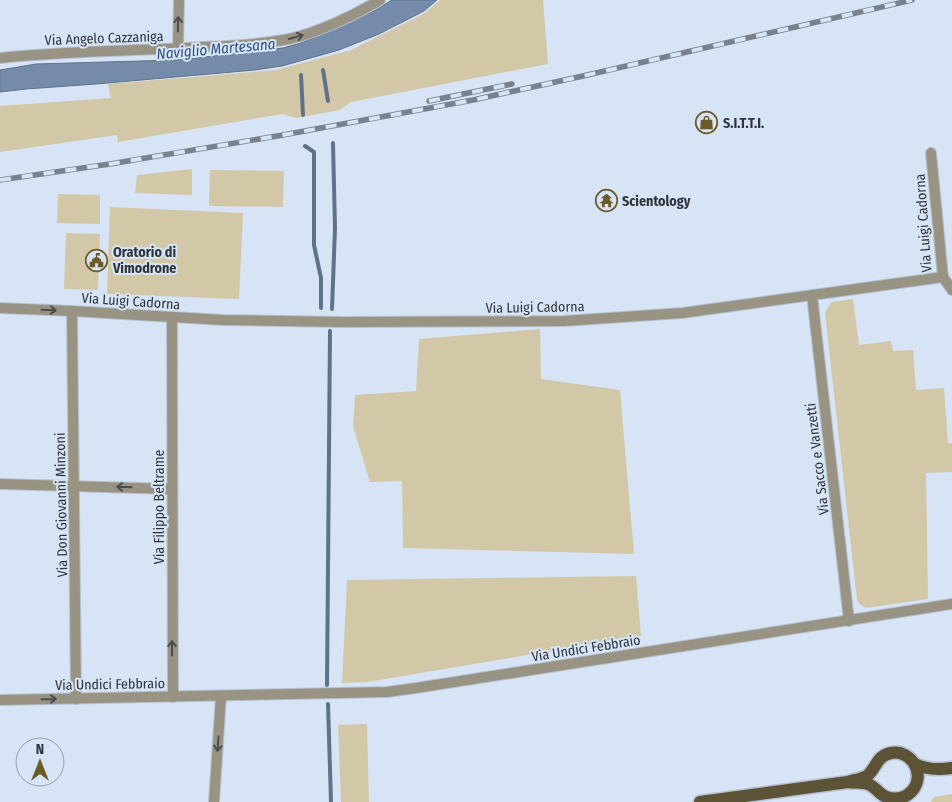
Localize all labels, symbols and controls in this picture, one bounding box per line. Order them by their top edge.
one-way arrow [173,16,183,32]
street label: Via Angelo Cazzaniga [44,28,164,49]
one-way arrow [287,32,303,41]
water label: Naviglio Martesana [156,35,276,63]
shop icon: S.I.T.T.I. [695,111,719,135]
place label: S.I.T.T.I. [723,115,764,132]
street label: Via Luigi Cadorna [912,173,935,273]
temple icon: Scientology [594,189,618,213]
place label: Scientology [622,193,691,210]
place label: Oratorio di Vimodrone [112,244,176,277]
public building icon: Oratorio di Vimodrone [85,248,109,272]
street label: Via Luigi Cadorna [81,290,181,313]
street label: Via Luigi Cadorna [485,298,585,317]
one-way arrow [40,305,56,314]
street label: Via Sacco e Vanzetti [802,402,833,516]
street label: Via Don Giovanni Minzoni [52,432,71,578]
street label: Via Filippo Beltrame [151,450,168,564]
one-way arrow [116,483,132,492]
street label: Via Undici Febbraio [530,632,642,665]
one-way arrow [167,640,177,656]
street label: Via Undici Febbraio [55,675,165,694]
one-way arrow [40,694,56,704]
one-way arrow [213,736,223,752]
north arrow [15,737,65,787]
text: N [36,741,44,758]

